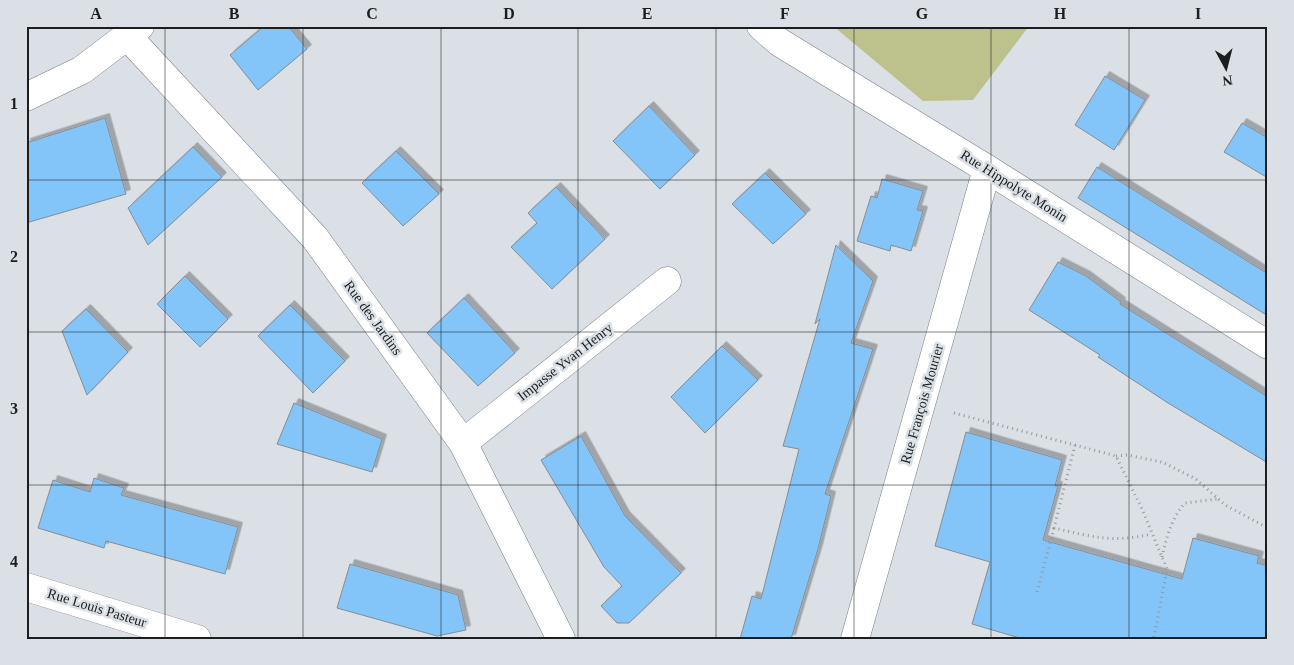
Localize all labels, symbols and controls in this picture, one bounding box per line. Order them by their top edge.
text: A [90,5,102,22]
text: B [229,5,240,22]
text: C [366,5,378,22]
text: D [503,5,515,22]
text: E [642,5,652,22]
text: F [780,5,790,22]
text: G [916,5,929,22]
text: H [1054,5,1067,22]
text: I [1195,5,1201,22]
north arrow [1202,42,1252,92]
text: N [1222,72,1233,88]
text: 1 [10,95,18,112]
street label: Rue Hippolyte Monin [958,147,1070,225]
text: 2 [10,248,18,265]
street label: Rue des Jardins [341,278,405,358]
street label: Impasse Yvan Henry [515,320,615,404]
street label: Rue François Mourier [898,342,946,466]
text: 3 [10,400,18,417]
text: 4 [10,553,18,570]
street label: Rue Louis Pasteur [46,586,149,630]

